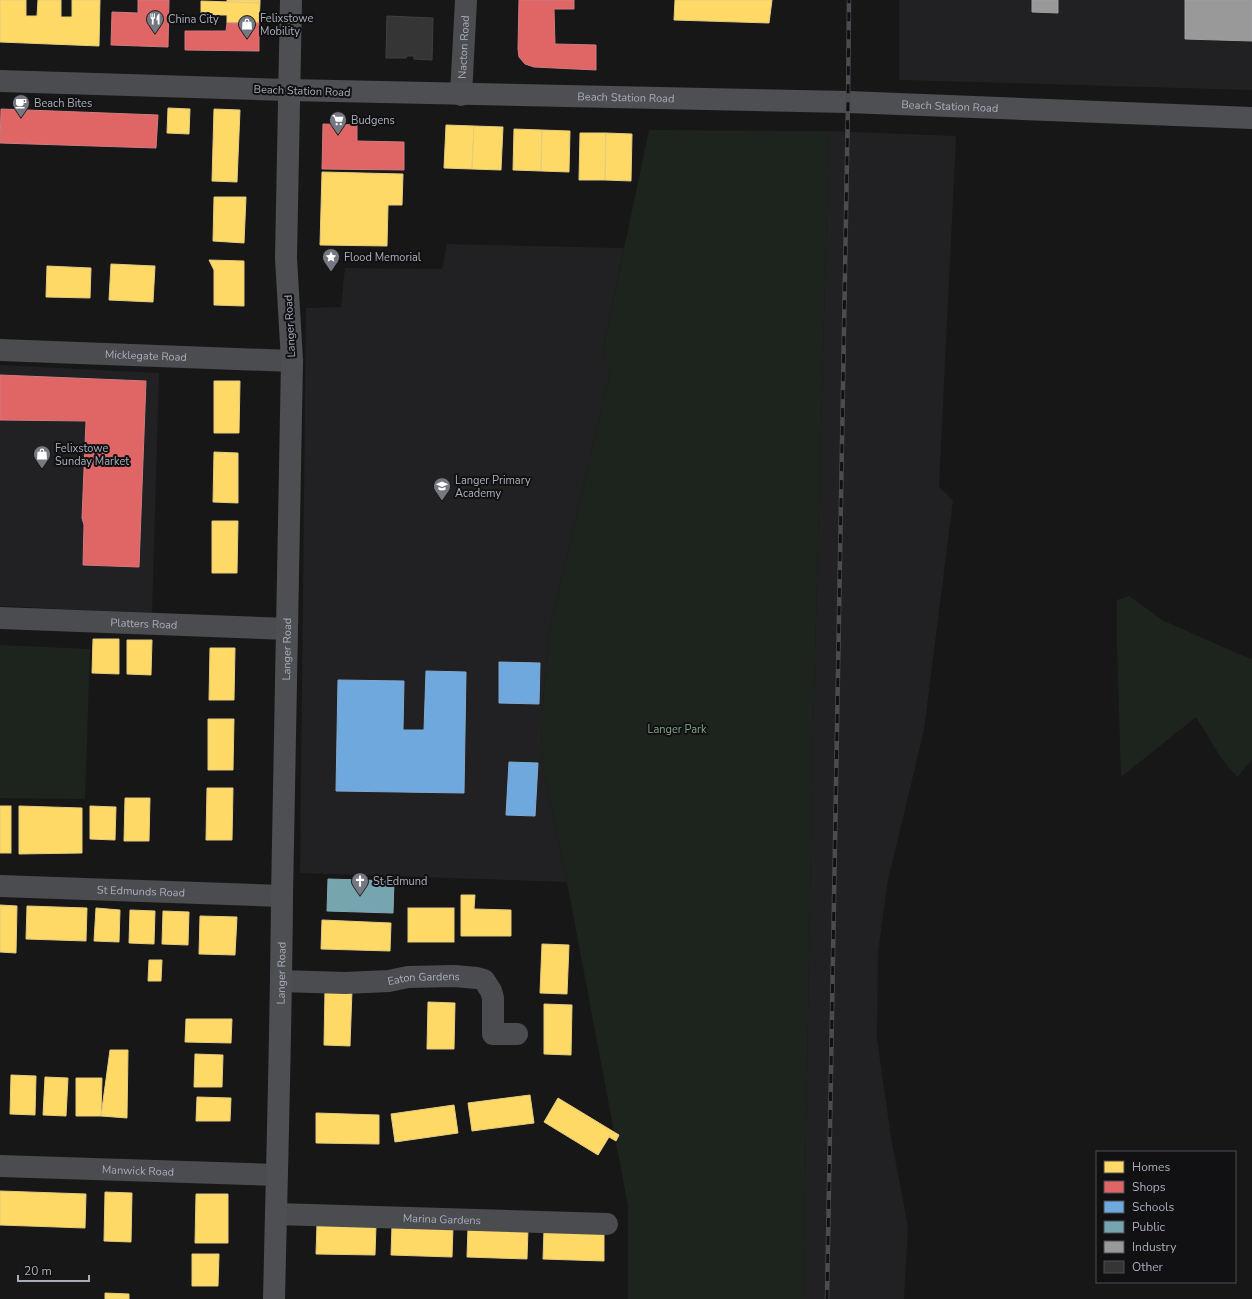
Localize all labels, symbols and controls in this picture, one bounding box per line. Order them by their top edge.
restaurant icon: China City [145,9,165,34]
place label: Felixstowe Mobility [260,11,313,39]
place label: China City [168,12,219,27]
shop icon: Felixstowe Mobility [237,14,257,39]
street label: Nacton Road [454,15,473,79]
street label: Beach Station Road [253,82,351,100]
street label: Beach Station Road [577,89,675,106]
cafe icon: Beach Bites [11,93,31,118]
place label: Beach Bites [34,96,92,111]
street label: Beach Station Road [901,97,999,115]
supermarket icon: Budgens [328,110,348,135]
place label: Budgens [351,113,395,128]
place icon: Flood Memorial [321,247,341,272]
place label: Flood Memorial [344,250,422,265]
street label: Langer Road [281,294,299,358]
street label: Micklegate Road [105,346,187,365]
place label: Felixstowe Sunday Market [55,441,129,469]
shop icon: Felixstowe Sunday Market [32,444,52,469]
place label: Langer Primary Academy [455,473,531,501]
school or university icon: Langer Primary Academy [432,476,452,501]
street label: Platters Road [110,615,178,632]
street label: Langer Road [279,618,295,681]
park label: Langer Park [647,722,707,737]
church icon: St Edmund [350,871,370,896]
place label: St Edmund [373,874,427,889]
street label: St Edmunds Road [97,882,185,900]
street label: Langer Road [273,942,289,1005]
street label: Eaton Gardens [386,968,460,989]
legend [1096,1151,1236,1283]
text: Homes [1132,1159,1170,1175]
street label: Manwick Road [102,1162,174,1179]
text: Shops [1132,1179,1166,1195]
text: Schools [1132,1199,1175,1215]
street label: Marina Gardens [403,1210,481,1228]
text: Public [1132,1219,1166,1235]
text: Industry [1132,1239,1177,1255]
scale bar [18,1257,89,1283]
text: Other [1132,1259,1164,1275]
text: 20 m [24,1263,52,1279]

